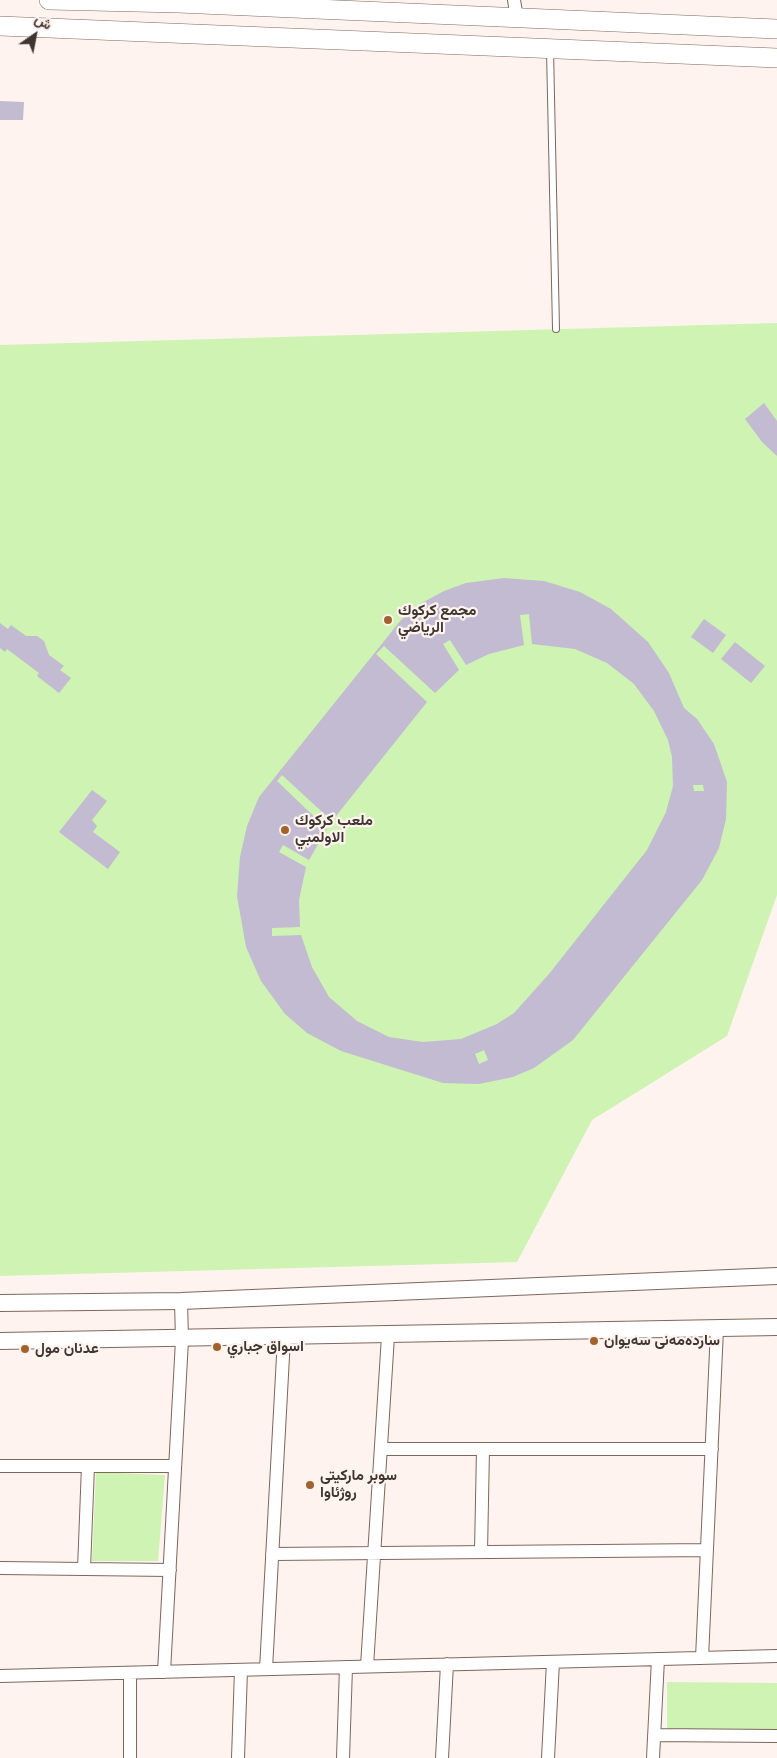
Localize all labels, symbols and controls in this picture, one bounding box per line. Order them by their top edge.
north arrow [10,10,60,60]
text: ش [32,10,55,34]
place label: مجمع كركوك الرياضي [398,602,476,637]
marker: مجمع كركوك الرياضي [382,614,394,626]
place label: ملعب كركوك الاولمبي [295,812,373,847]
marker: ملعب كركوك الاولمبي [279,824,291,836]
place label: ساردەمەنی سەیوان [604,1332,720,1350]
marker: ساردەمەنی سەیوان [588,1335,600,1347]
place label: اسواق جباري [227,1338,304,1356]
place label: عدنان مول [35,1340,99,1358]
marker: اسواق جباري [211,1341,223,1353]
marker: عدنان مول [19,1343,31,1355]
place label: سوبر ماركيتى روژئاوا [320,1467,397,1502]
marker: سوبر ماركيتى روژئاوا [304,1479,316,1491]

